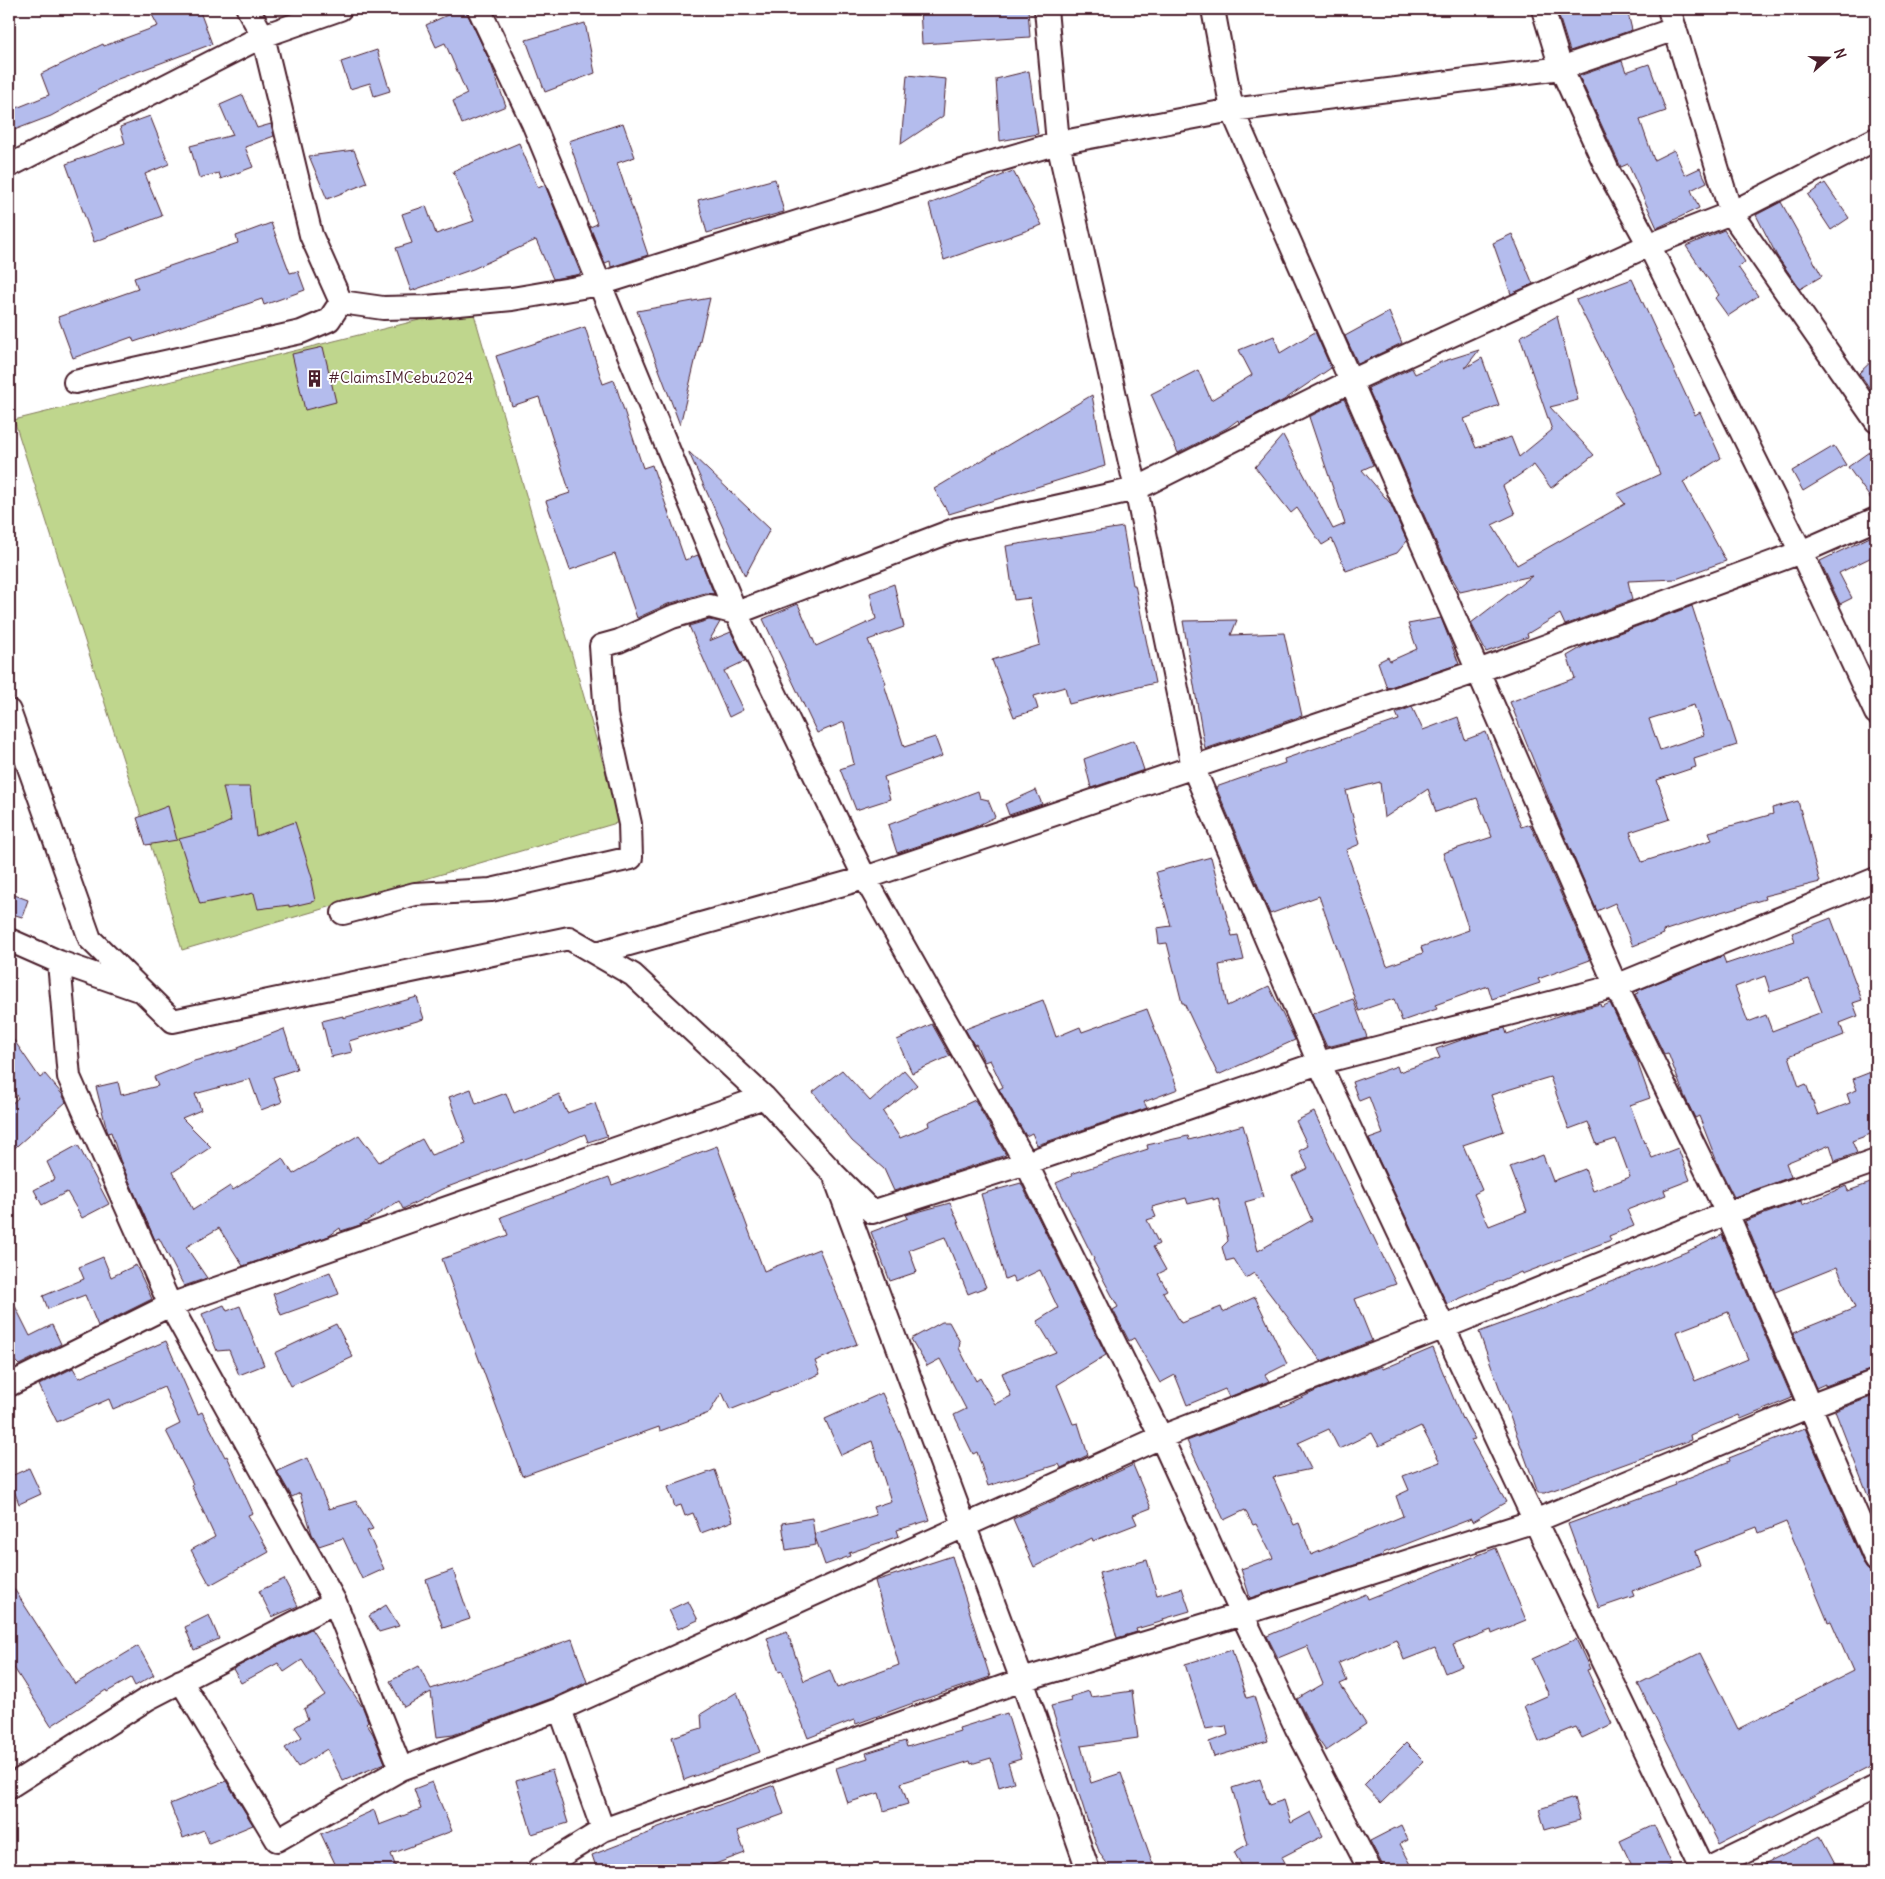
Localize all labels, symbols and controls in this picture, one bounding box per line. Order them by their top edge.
north arrow [1802,32,1852,82]
text: N [1830,46,1850,61]
building icon: #ClaimsIMCebu2024 [304,368,324,388]
place label: #ClaimsIMCebu2024 [328,368,473,387]

